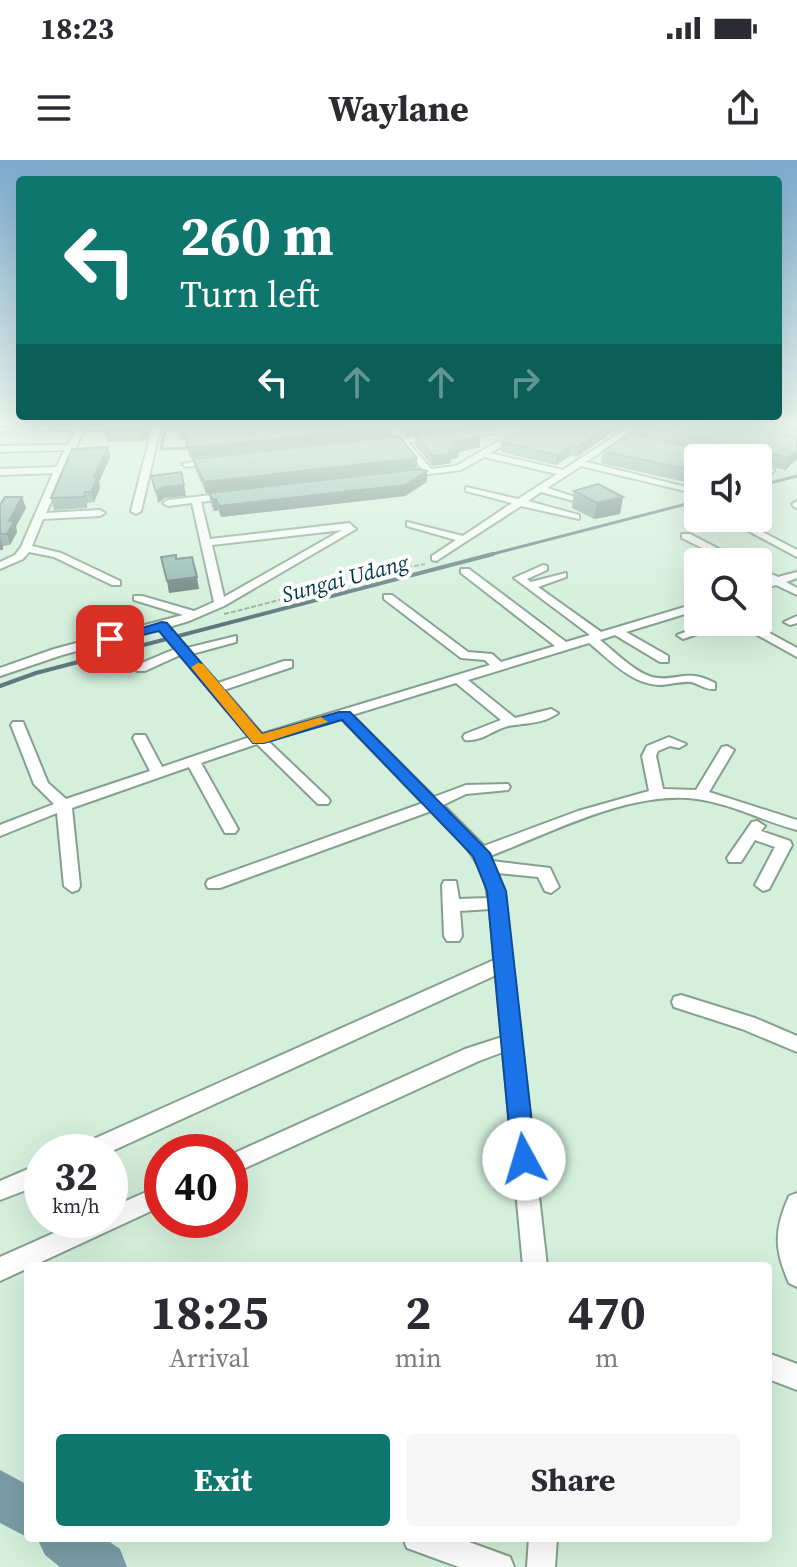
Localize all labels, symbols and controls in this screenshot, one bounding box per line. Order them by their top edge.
text: 18:23 [40,8,114,49]
text: Waylane [328,84,469,133]
icon: menu [32,86,76,130]
icon: share [721,86,765,130]
text: 260 m [180,197,334,274]
icon: left [48,208,152,312]
text: Turn left [180,270,319,319]
icon: left [251,360,295,404]
icon: ahead [335,360,379,404]
icon: ahead [419,360,463,404]
icon: right [503,360,547,404]
map controls [684,444,772,636]
button: sound [684,444,772,532]
water label: Sungai Udang [278,546,413,609]
button: search [684,548,772,636]
pin [76,605,144,673]
icon: arrive [88,617,132,661]
position arrow [482,1117,566,1201]
speed limit sign: 40 [144,1134,248,1238]
text: 32 [54,1149,98,1203]
text: km/h [52,1192,100,1220]
text: 18:25 [150,1279,269,1345]
text: 2 [405,1279,431,1345]
text: 470 [568,1279,646,1345]
text: Arrival [169,1340,250,1376]
text: min [395,1340,442,1376]
text: m [595,1340,619,1376]
button: Exit [56,1434,390,1526]
button: Share [406,1434,740,1526]

